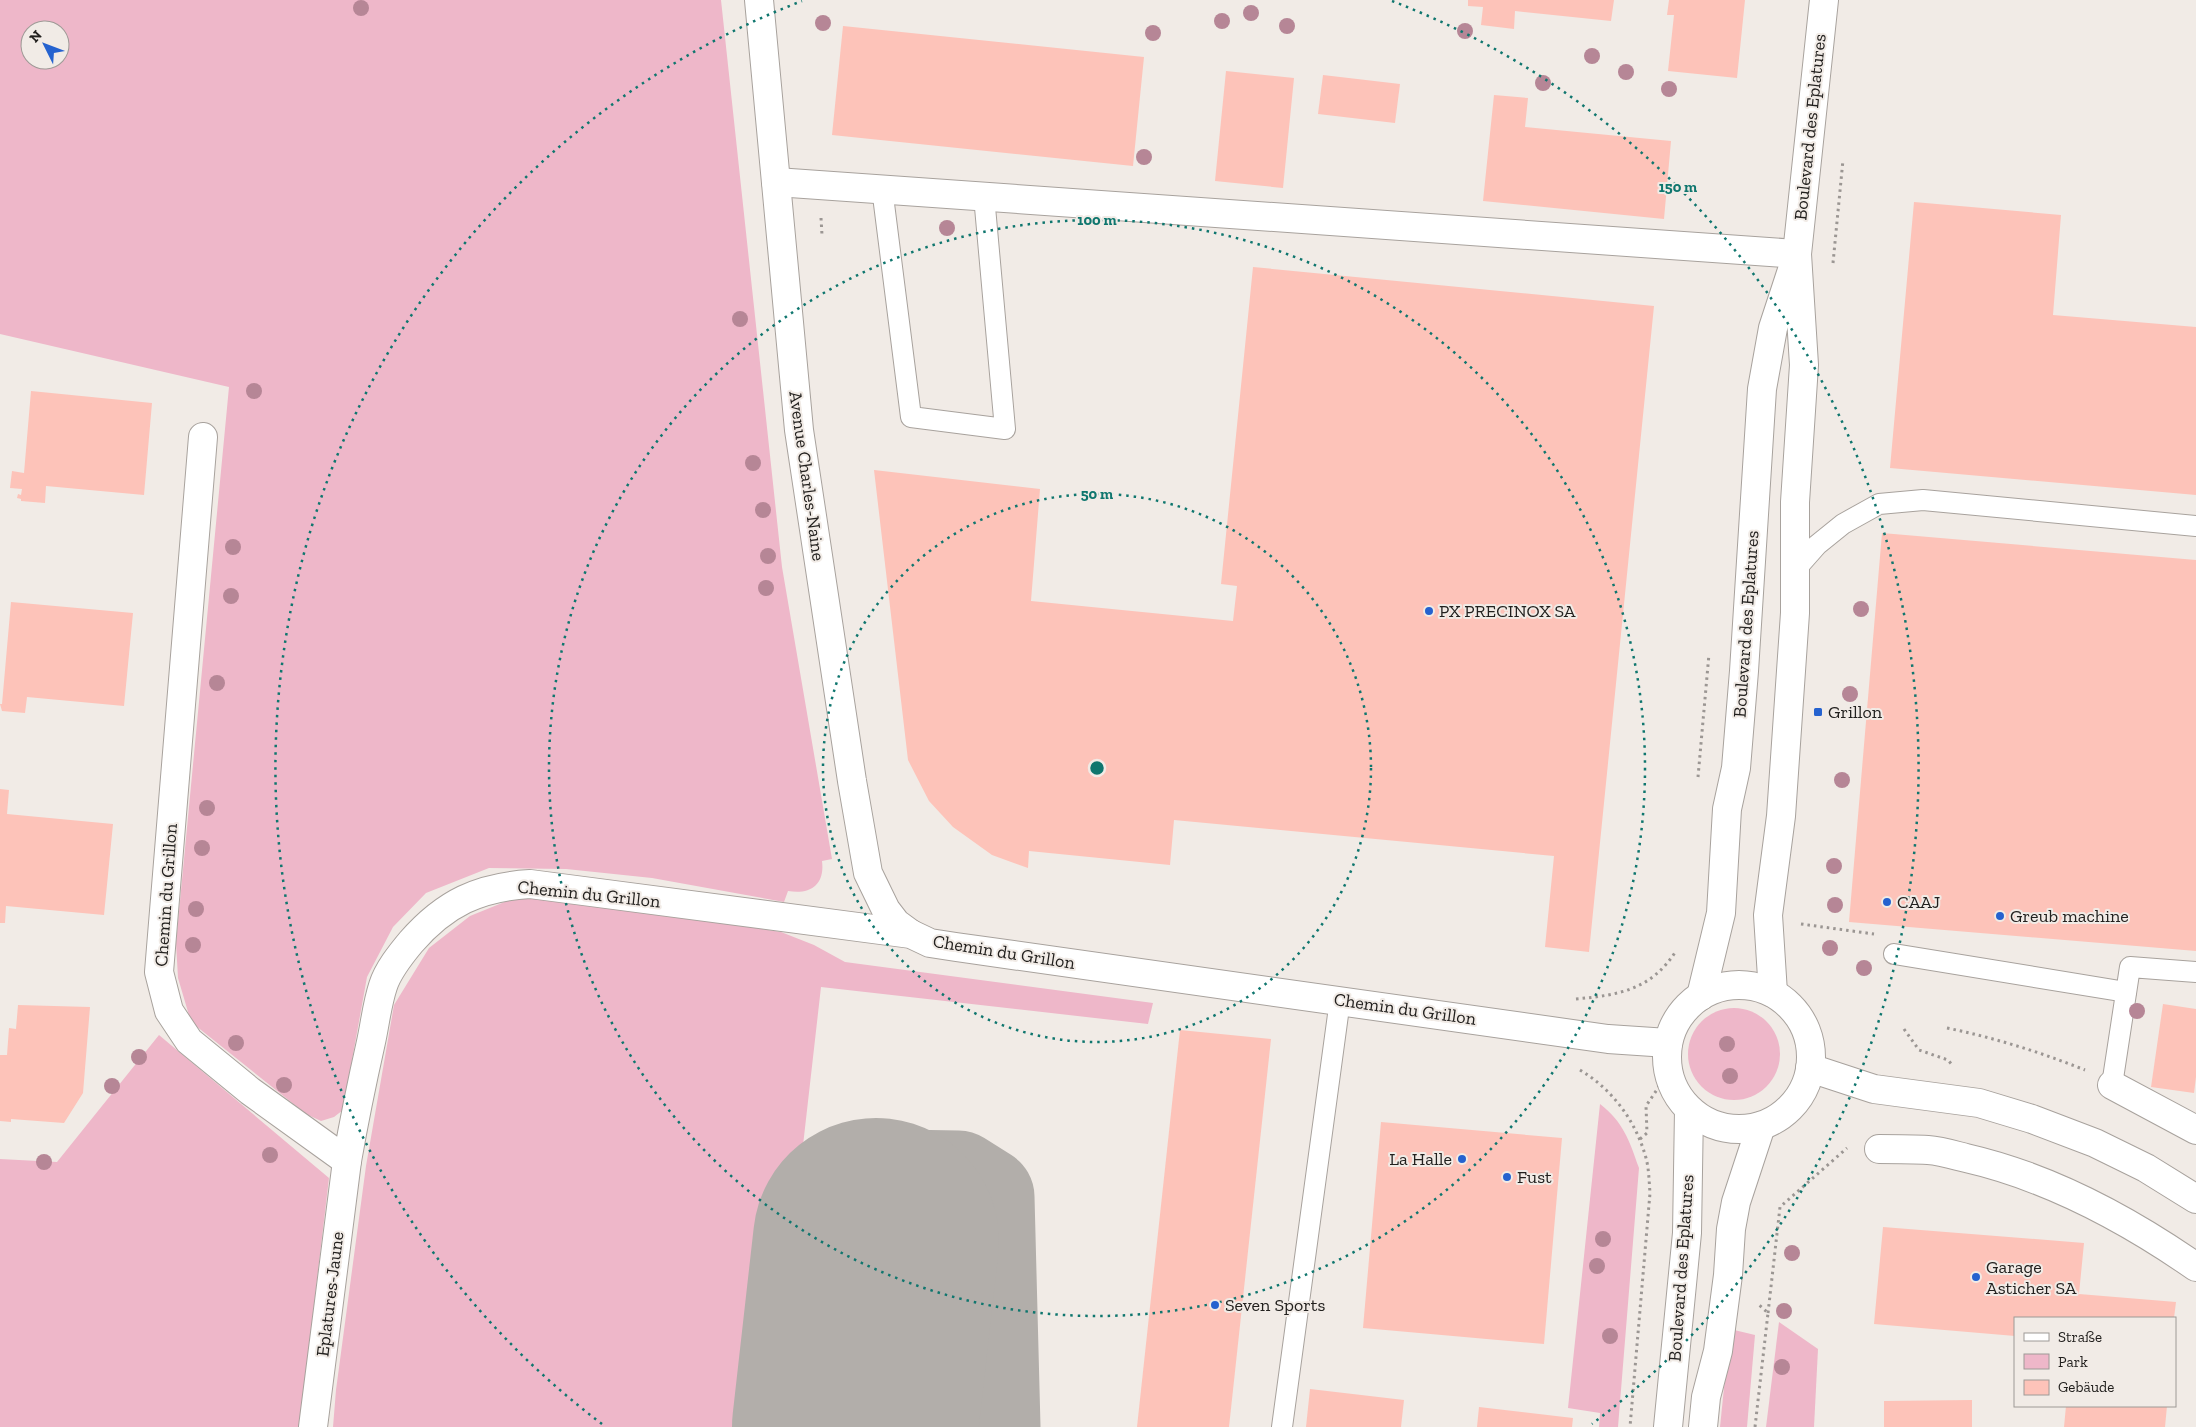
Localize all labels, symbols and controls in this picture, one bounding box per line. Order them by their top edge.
north arrow [20,20,70,70]
text: N [26,27,46,46]
street label: Boulevard des Eplatures [1789,33,1831,221]
text: 150 m [1659,178,1697,196]
text: 100 m [1077,211,1117,229]
street label: Avenue Charles-Naine [784,390,830,562]
text: 50 m [1081,485,1113,503]
street label: Boulevard des Eplatures [1728,530,1764,718]
place label: PX PRECINOX SA [1439,600,1576,622]
marker: PX PRECINOX SA [1423,605,1435,617]
place label: Grillon [1828,701,1883,723]
marker: Grillon [1812,706,1824,718]
centre of rings [1088,759,1106,777]
street label: Chemin du Grillon [150,822,182,967]
street label: Chemin du Grillon [517,876,662,913]
place label: CAAJ [1897,891,1940,913]
marker: CAAJ [1881,896,1893,908]
place label: Greub machine [2010,905,2129,927]
marker: Greub machine [1994,910,2006,922]
street label: Chemin du Grillon [931,930,1077,974]
street label: Chemin du Grillon [1332,988,1478,1030]
place label: La Halle [1389,1148,1452,1170]
marker: La Halle [1456,1153,1468,1165]
place label: Fust [1517,1166,1552,1188]
marker: Fust [1501,1171,1513,1183]
street label: Boulevard des Eplatures [1663,1174,1699,1362]
street label: Eplatures-Jaune [311,1230,349,1358]
place label: Garage Asticher SA [1986,1256,2077,1299]
marker: Garage Asticher SA [1970,1271,1982,1283]
place label: Seven Sports [1225,1294,1325,1316]
marker: Seven Sports [1209,1299,1221,1311]
legend [2014,1317,2176,1407]
text: Straße [2058,1328,2102,1346]
text: Park [2058,1353,2088,1371]
text: Gebäude [2058,1378,2114,1396]

